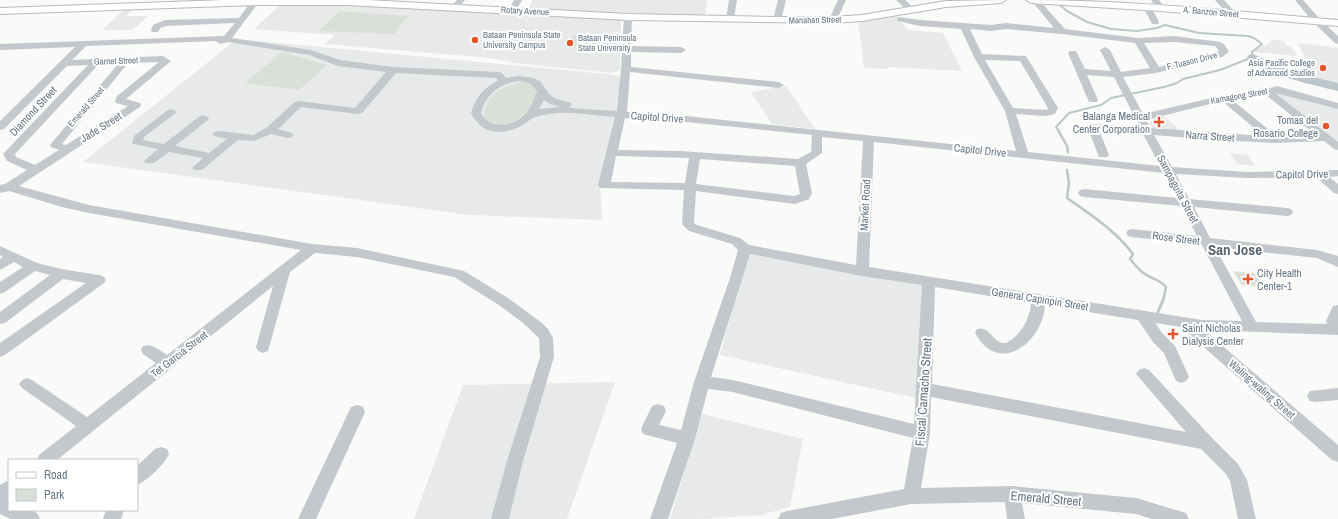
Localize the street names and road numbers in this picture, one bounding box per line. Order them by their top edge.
street label: Rotary Avenue [501,4,549,18]
street label: A. Banzon Street [1182,4,1239,20]
street label: Manahan Street [789,14,841,26]
street label: F. Tuason Drive [1166,49,1218,73]
street label: Garnet Street [94,54,138,68]
street label: Diamond Street [6,83,60,139]
street label: Emerald Street [65,84,107,130]
street label: Kamagong Street [1210,85,1268,107]
street label: Capitol Drive [630,108,684,126]
street label: Jade Street [78,109,125,145]
street label: Narra Street [1185,127,1235,145]
street label: Capitol Drive [953,140,1007,160]
street label: Sampaguita Street [1154,153,1202,226]
street label: Capitol Drive [1276,167,1328,181]
street label: Market Road [857,179,873,231]
street label: Rose Street [1152,228,1201,248]
street label: General Capinpin Street [991,284,1090,314]
street label: Tet Garcia Street [148,327,211,381]
street label: Fiscal Camacho Street [911,337,936,447]
street label: Waling-waling Street [1226,356,1298,422]
street label: Emerald Street [1010,487,1082,510]

